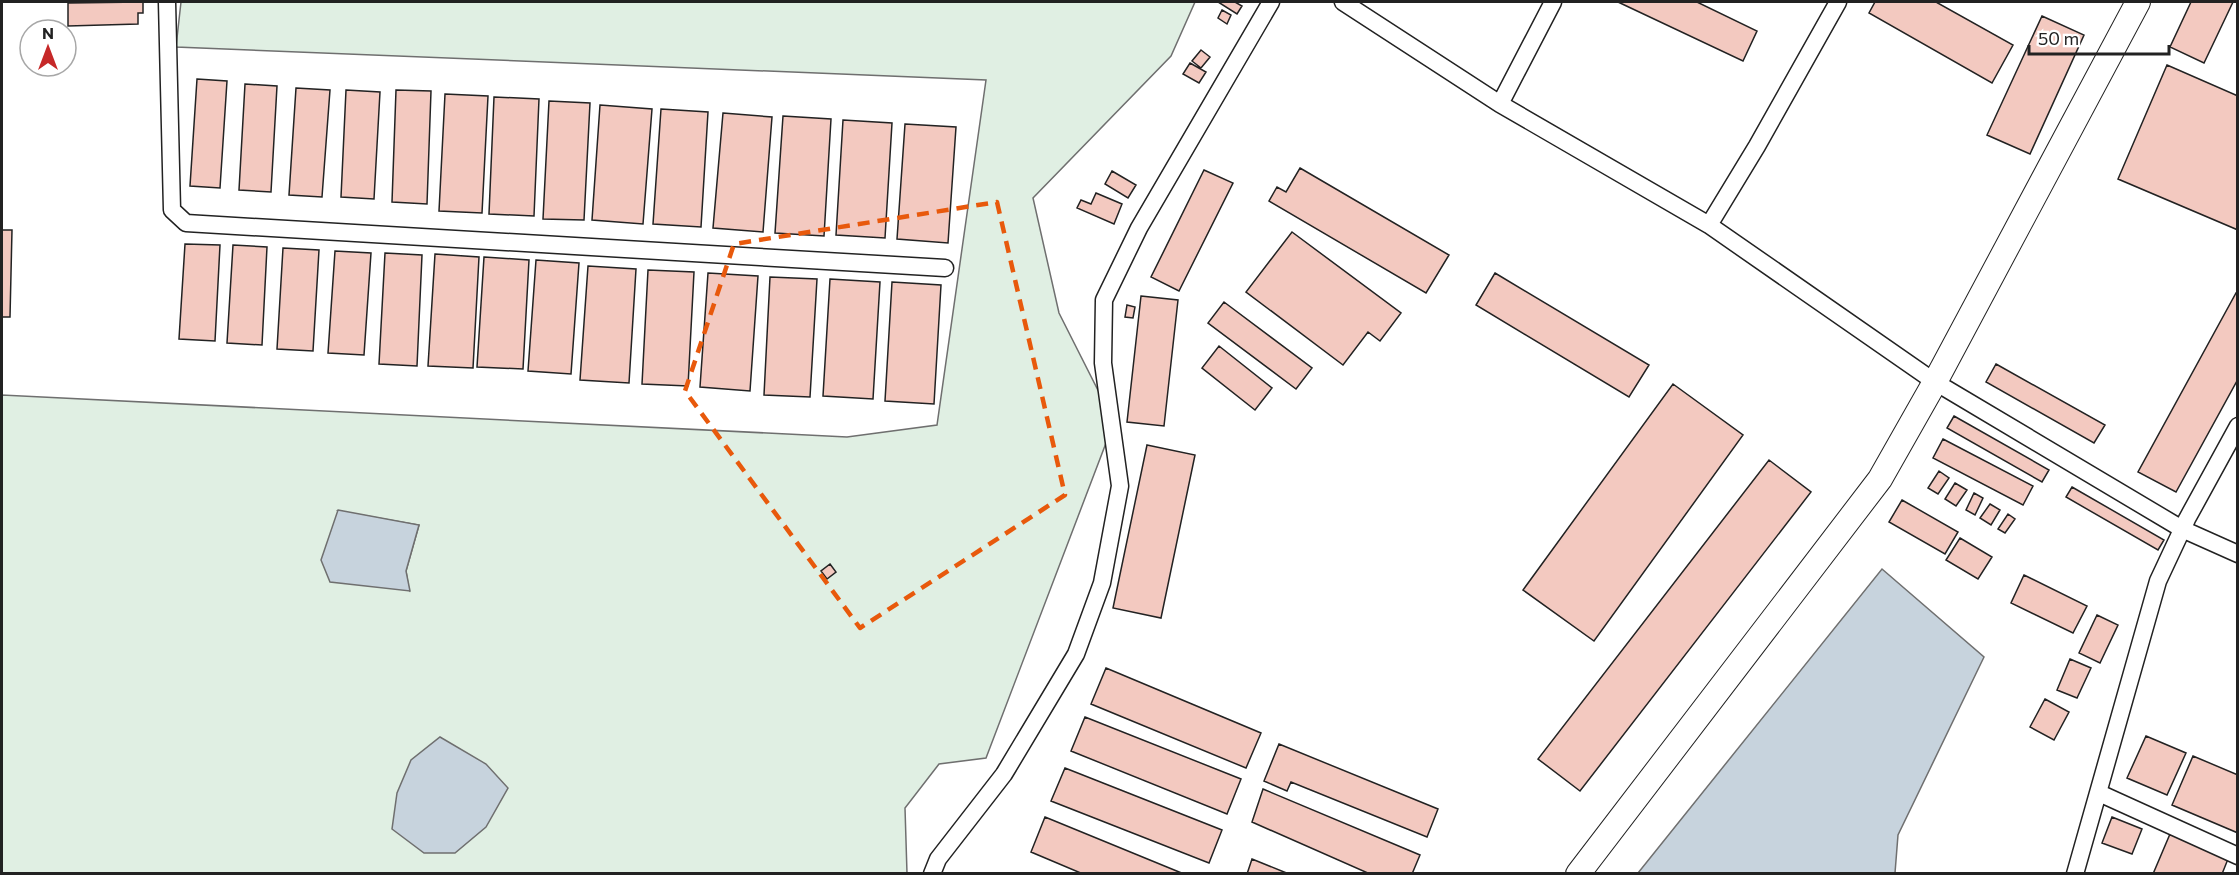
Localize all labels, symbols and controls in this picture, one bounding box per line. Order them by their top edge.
north arrow [18,18,78,78]
scale bar [2029,18,2168,56]
text: N [42,23,54,42]
text: 50 m [2038,27,2079,49]

